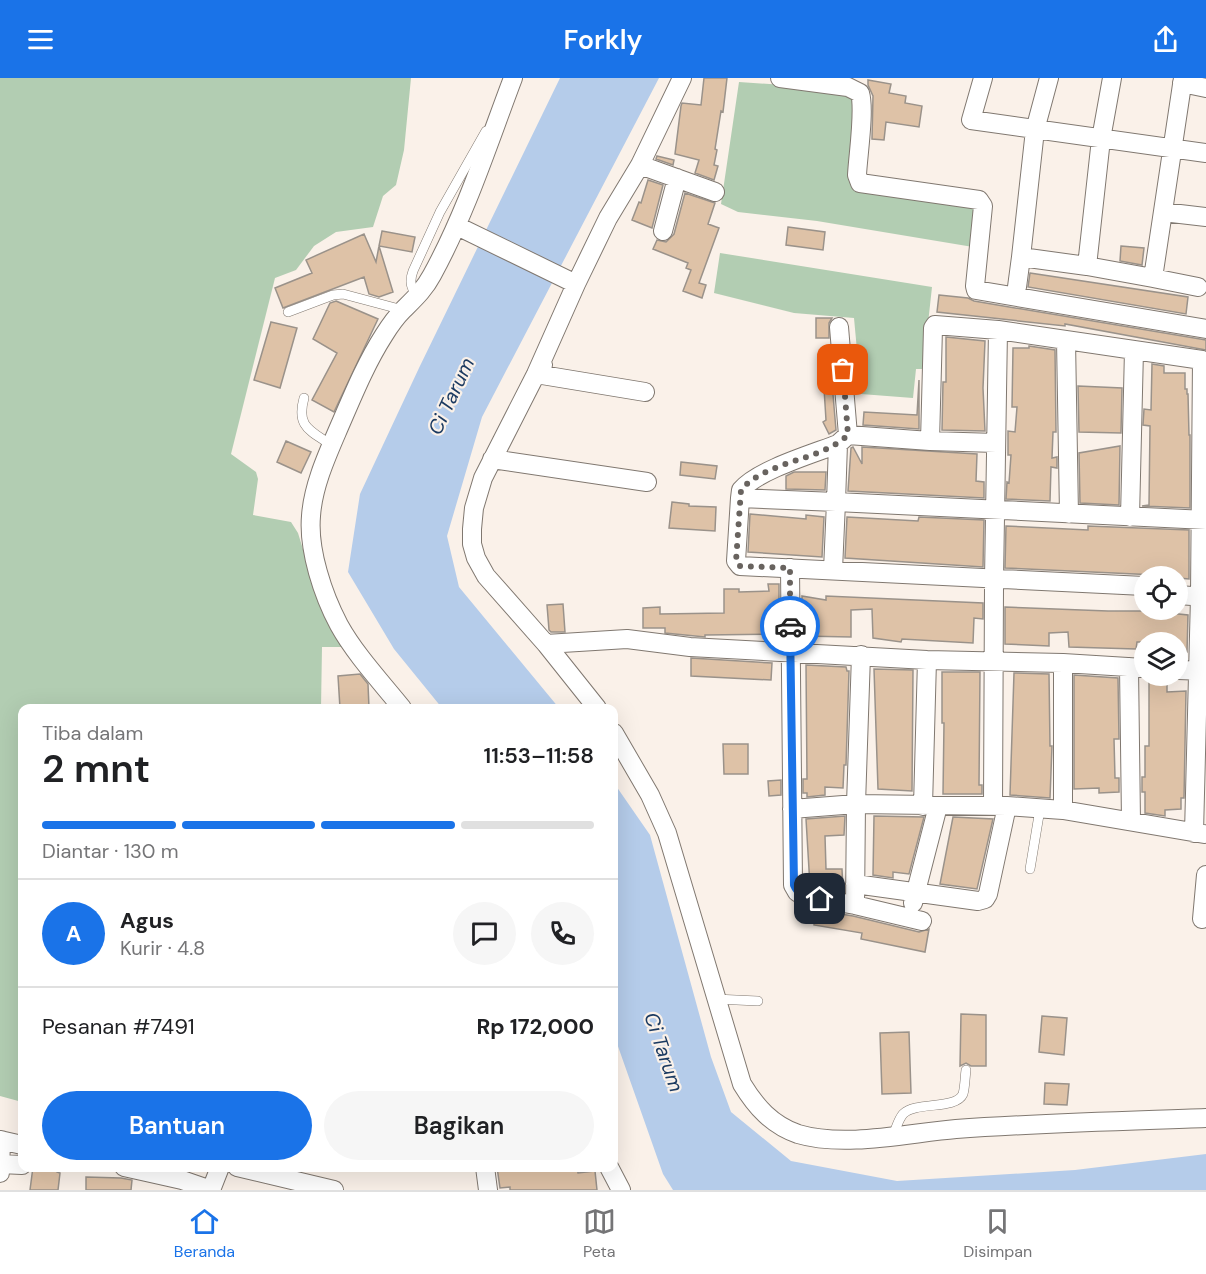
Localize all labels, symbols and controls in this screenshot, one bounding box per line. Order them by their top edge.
text: Forkly [563,22,643,57]
icon: menu [24,23,57,56]
icon: share [1149,23,1182,56]
pin [817,344,868,395]
water label: Ci Tarum [422,353,480,439]
icon: bag [826,353,859,386]
map controls [1134,566,1188,686]
button: locate [1134,566,1188,620]
courier [760,596,820,656]
icon: car [774,610,807,643]
button: layers [1134,632,1188,686]
text: Tiba dalam [42,720,143,746]
text: 11:53–11:58 [484,741,594,770]
text: 2 mnt [42,743,150,794]
text: Diantar · 130 m [42,838,179,864]
pin [794,873,845,924]
icon: home [803,882,836,915]
button: chat [453,902,516,965]
button: phone [531,902,594,965]
text: Agus [120,906,174,935]
text: A [66,919,81,948]
text: Kurir · 4.8 [120,935,205,961]
water label: Ci Tarum [638,1009,690,1095]
text: Pesanan #7491 [42,1012,195,1041]
text: Rp 172,000 [476,1012,594,1041]
button: Bantuan [42,1091,312,1160]
button: Bagikan [324,1091,594,1160]
tab: Beranda [174,1205,235,1262]
tab: Peta [583,1205,616,1262]
tab: Disimpan [963,1205,1032,1262]

